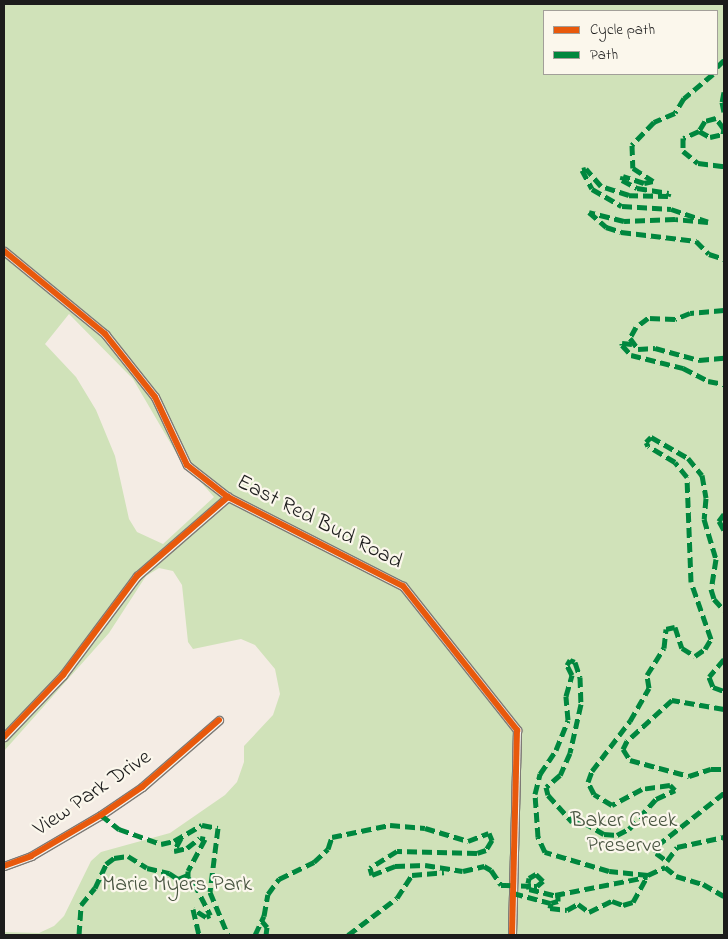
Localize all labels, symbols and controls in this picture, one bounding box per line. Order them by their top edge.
legend [543,10,718,75]
text: Cycle path [590,19,655,41]
text: Path [590,44,618,66]
street label: East Red Bud Road [232,470,406,576]
street label: View Park Drive [29,745,157,843]
park label: Baker Creek Preserve [571,808,677,859]
park label: Marie Myers Park [102,873,252,899]

